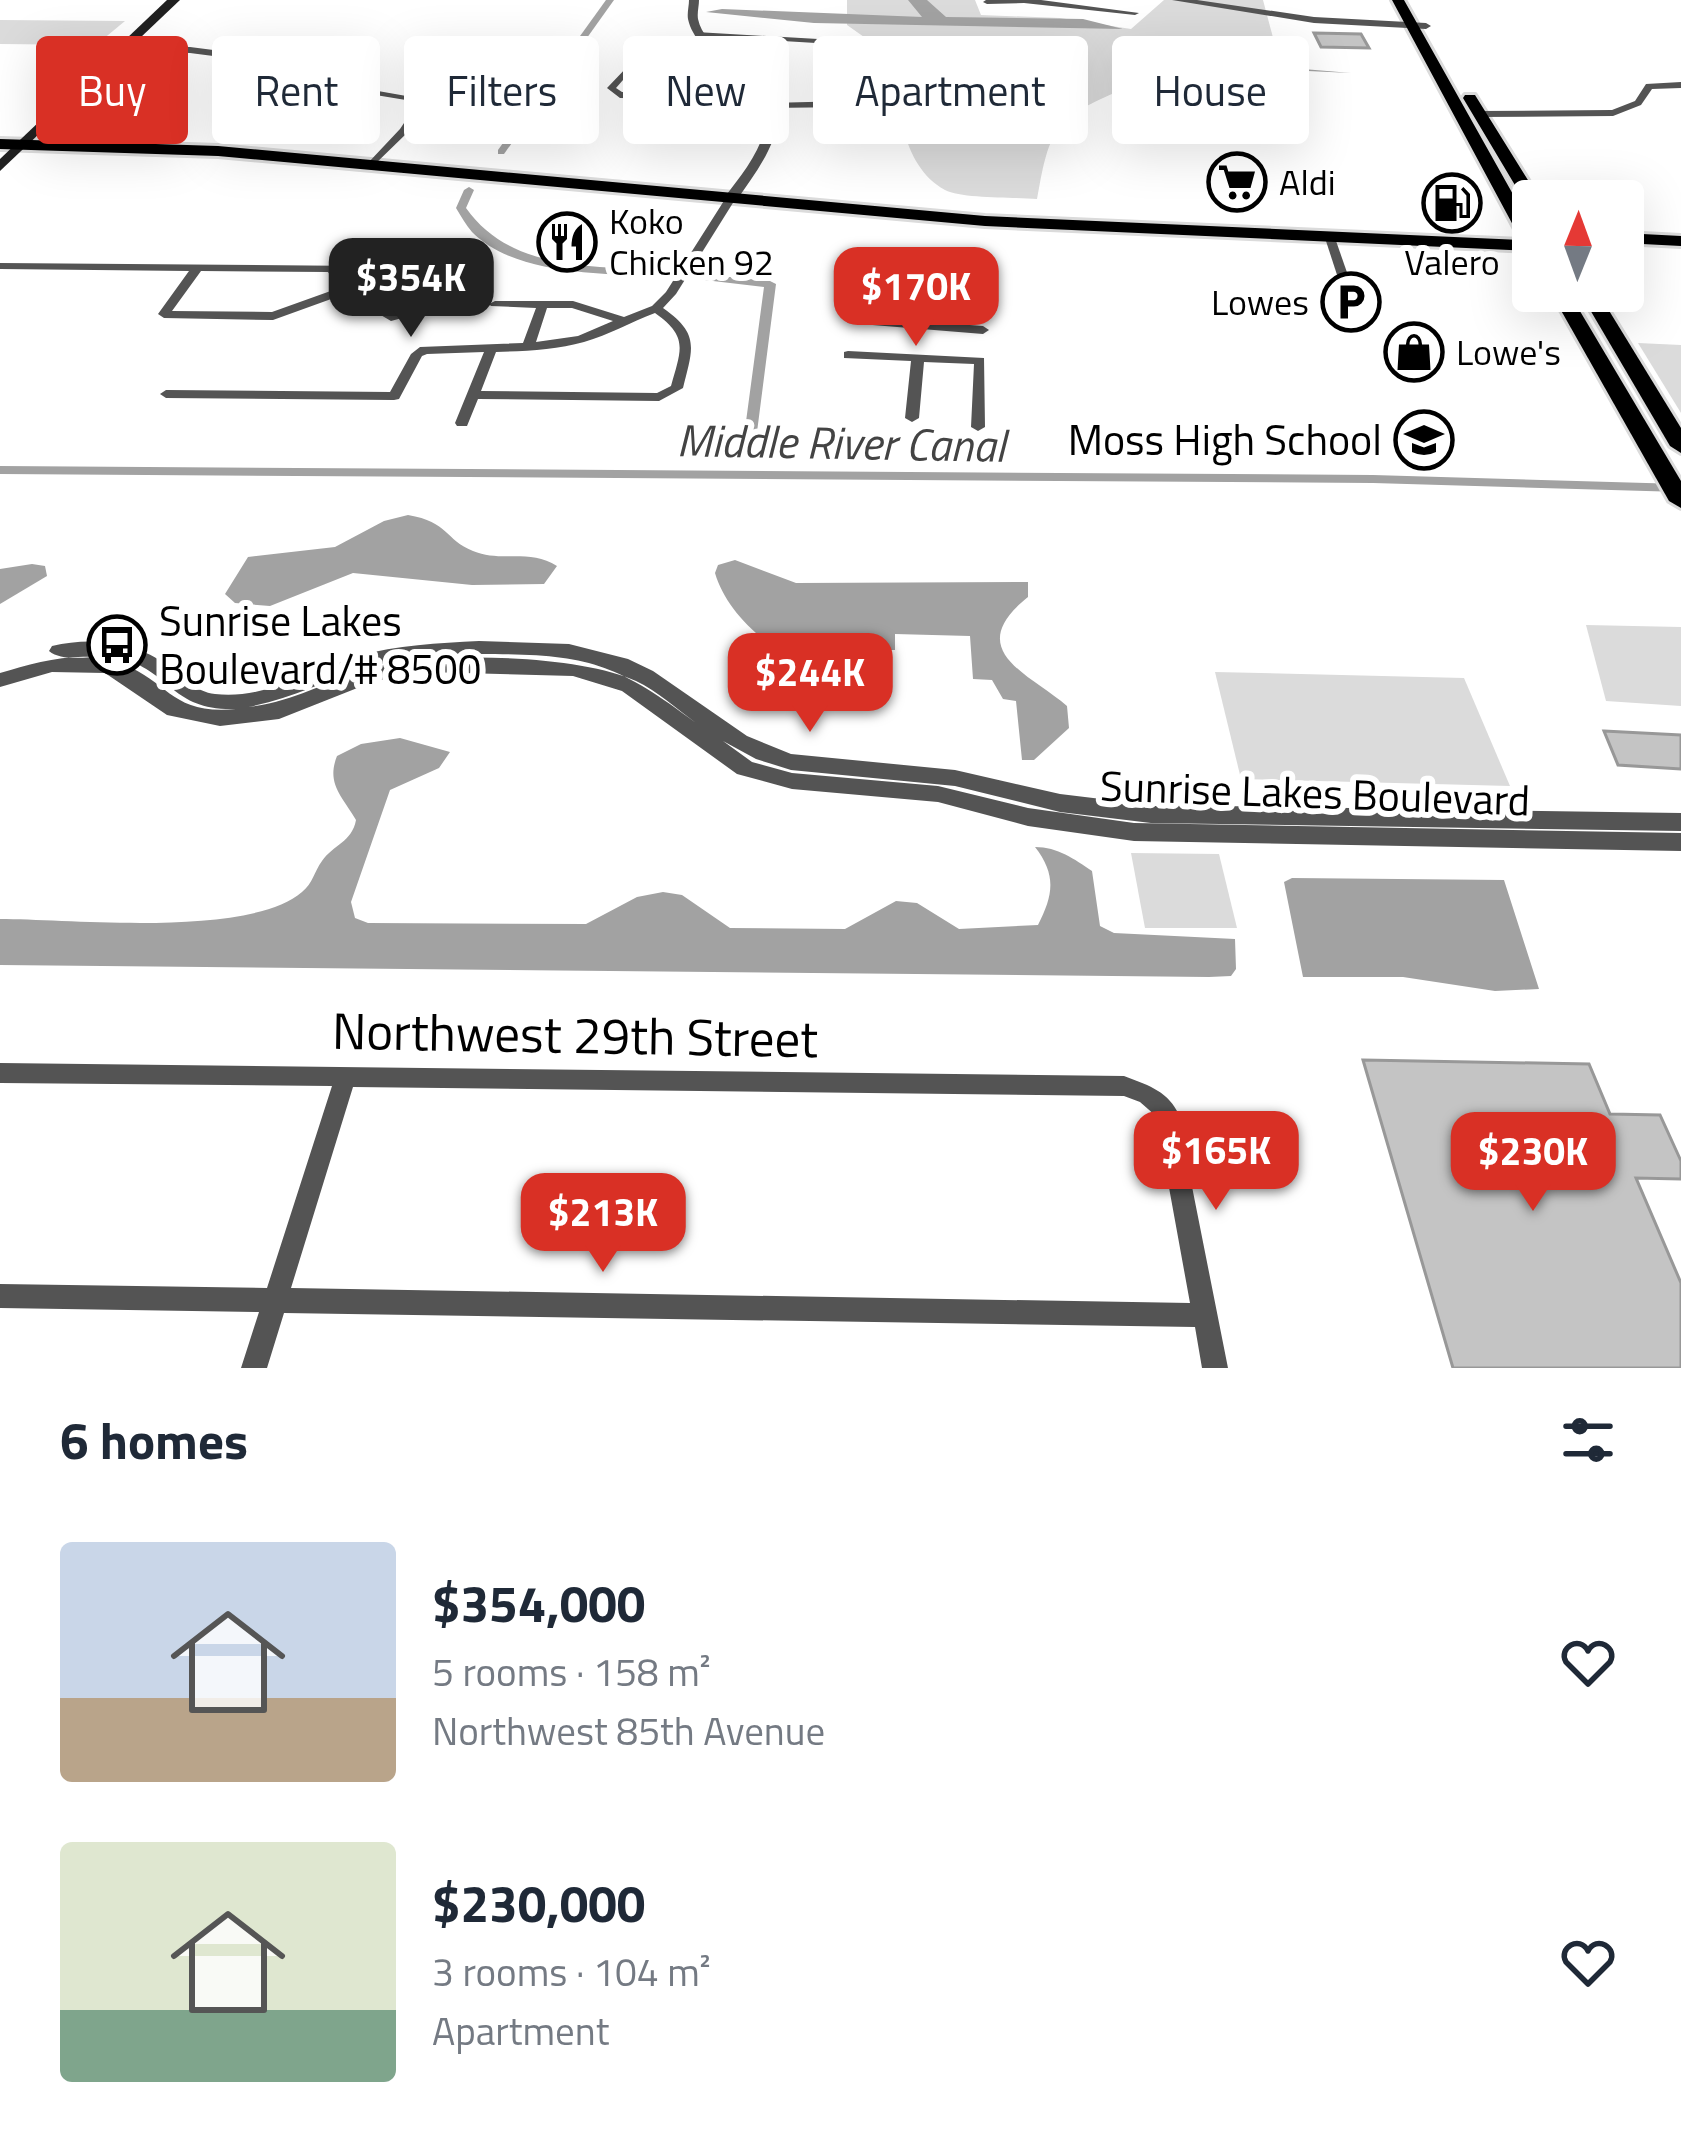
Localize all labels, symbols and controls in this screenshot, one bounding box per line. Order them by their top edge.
chip: Buy [36,36,188,144]
chip: Rent [212,36,380,144]
chip: Filters [404,36,599,144]
chip: New [623,36,789,144]
chip: Apartment [813,36,1088,144]
chip: House [1112,36,1309,144]
supermarket icon: Aldi [1206,151,1268,213]
place label: Aldi [1279,154,1336,209]
fuel station icon: Valero [1421,172,1483,234]
north arrow [1512,180,1644,312]
map controls [1512,180,1644,312]
place label: Koko Chicken 92 [609,193,774,289]
restaurant icon: Koko Chicken 92 [536,211,598,273]
place label: Valero [1404,234,1500,289]
pin: $354K [327,238,495,340]
text: $354K [356,247,466,306]
pin: $170K [832,247,1000,349]
text: $170K [861,256,971,315]
parking icon: Lowes [1320,271,1382,333]
place label: Lowes [1211,274,1309,329]
shop icon: Lowe's [1383,321,1445,383]
place label: Lowe's [1456,324,1561,379]
water label: Middle River Canal [676,405,1010,479]
place label: Moss High School [1068,407,1382,471]
school or university icon: Moss High School [1393,409,1455,471]
place label: Sunrise Lakes Boulevard/# 8500 [159,588,481,700]
bus stop icon: Sunrise Lakes Boulevard/# 8500 [86,614,148,676]
pin: $244K [726,633,894,735]
text: $244K [755,642,865,701]
street label: Sunrise Lakes Boulevard [1099,753,1531,831]
street label: Northwest 29th Street [331,991,819,1077]
pin: $165K [1132,1111,1300,1213]
pin: $230K [1449,1112,1617,1214]
text: $165K [1161,1120,1271,1179]
text: $230K [1478,1121,1588,1180]
pin: $213K [519,1173,687,1275]
text: $213K [548,1182,658,1241]
text: 6 homes [60,1401,248,1479]
icon: filters [1555,1407,1621,1473]
text: $354,000 [432,1564,645,1642]
icon: home [156,1590,300,1734]
icon: heart [1555,1629,1621,1695]
text: 5 rooms · 158 m² [432,1642,711,1701]
text: Northwest 85th Avenue [432,1701,825,1760]
text: $230,000 [432,1864,645,1942]
icon: home [156,1890,300,2034]
icon: heart [1555,1929,1621,1995]
text: 3 rooms · 104 m² [432,1942,711,2001]
text: Apartment [432,2001,609,2060]

